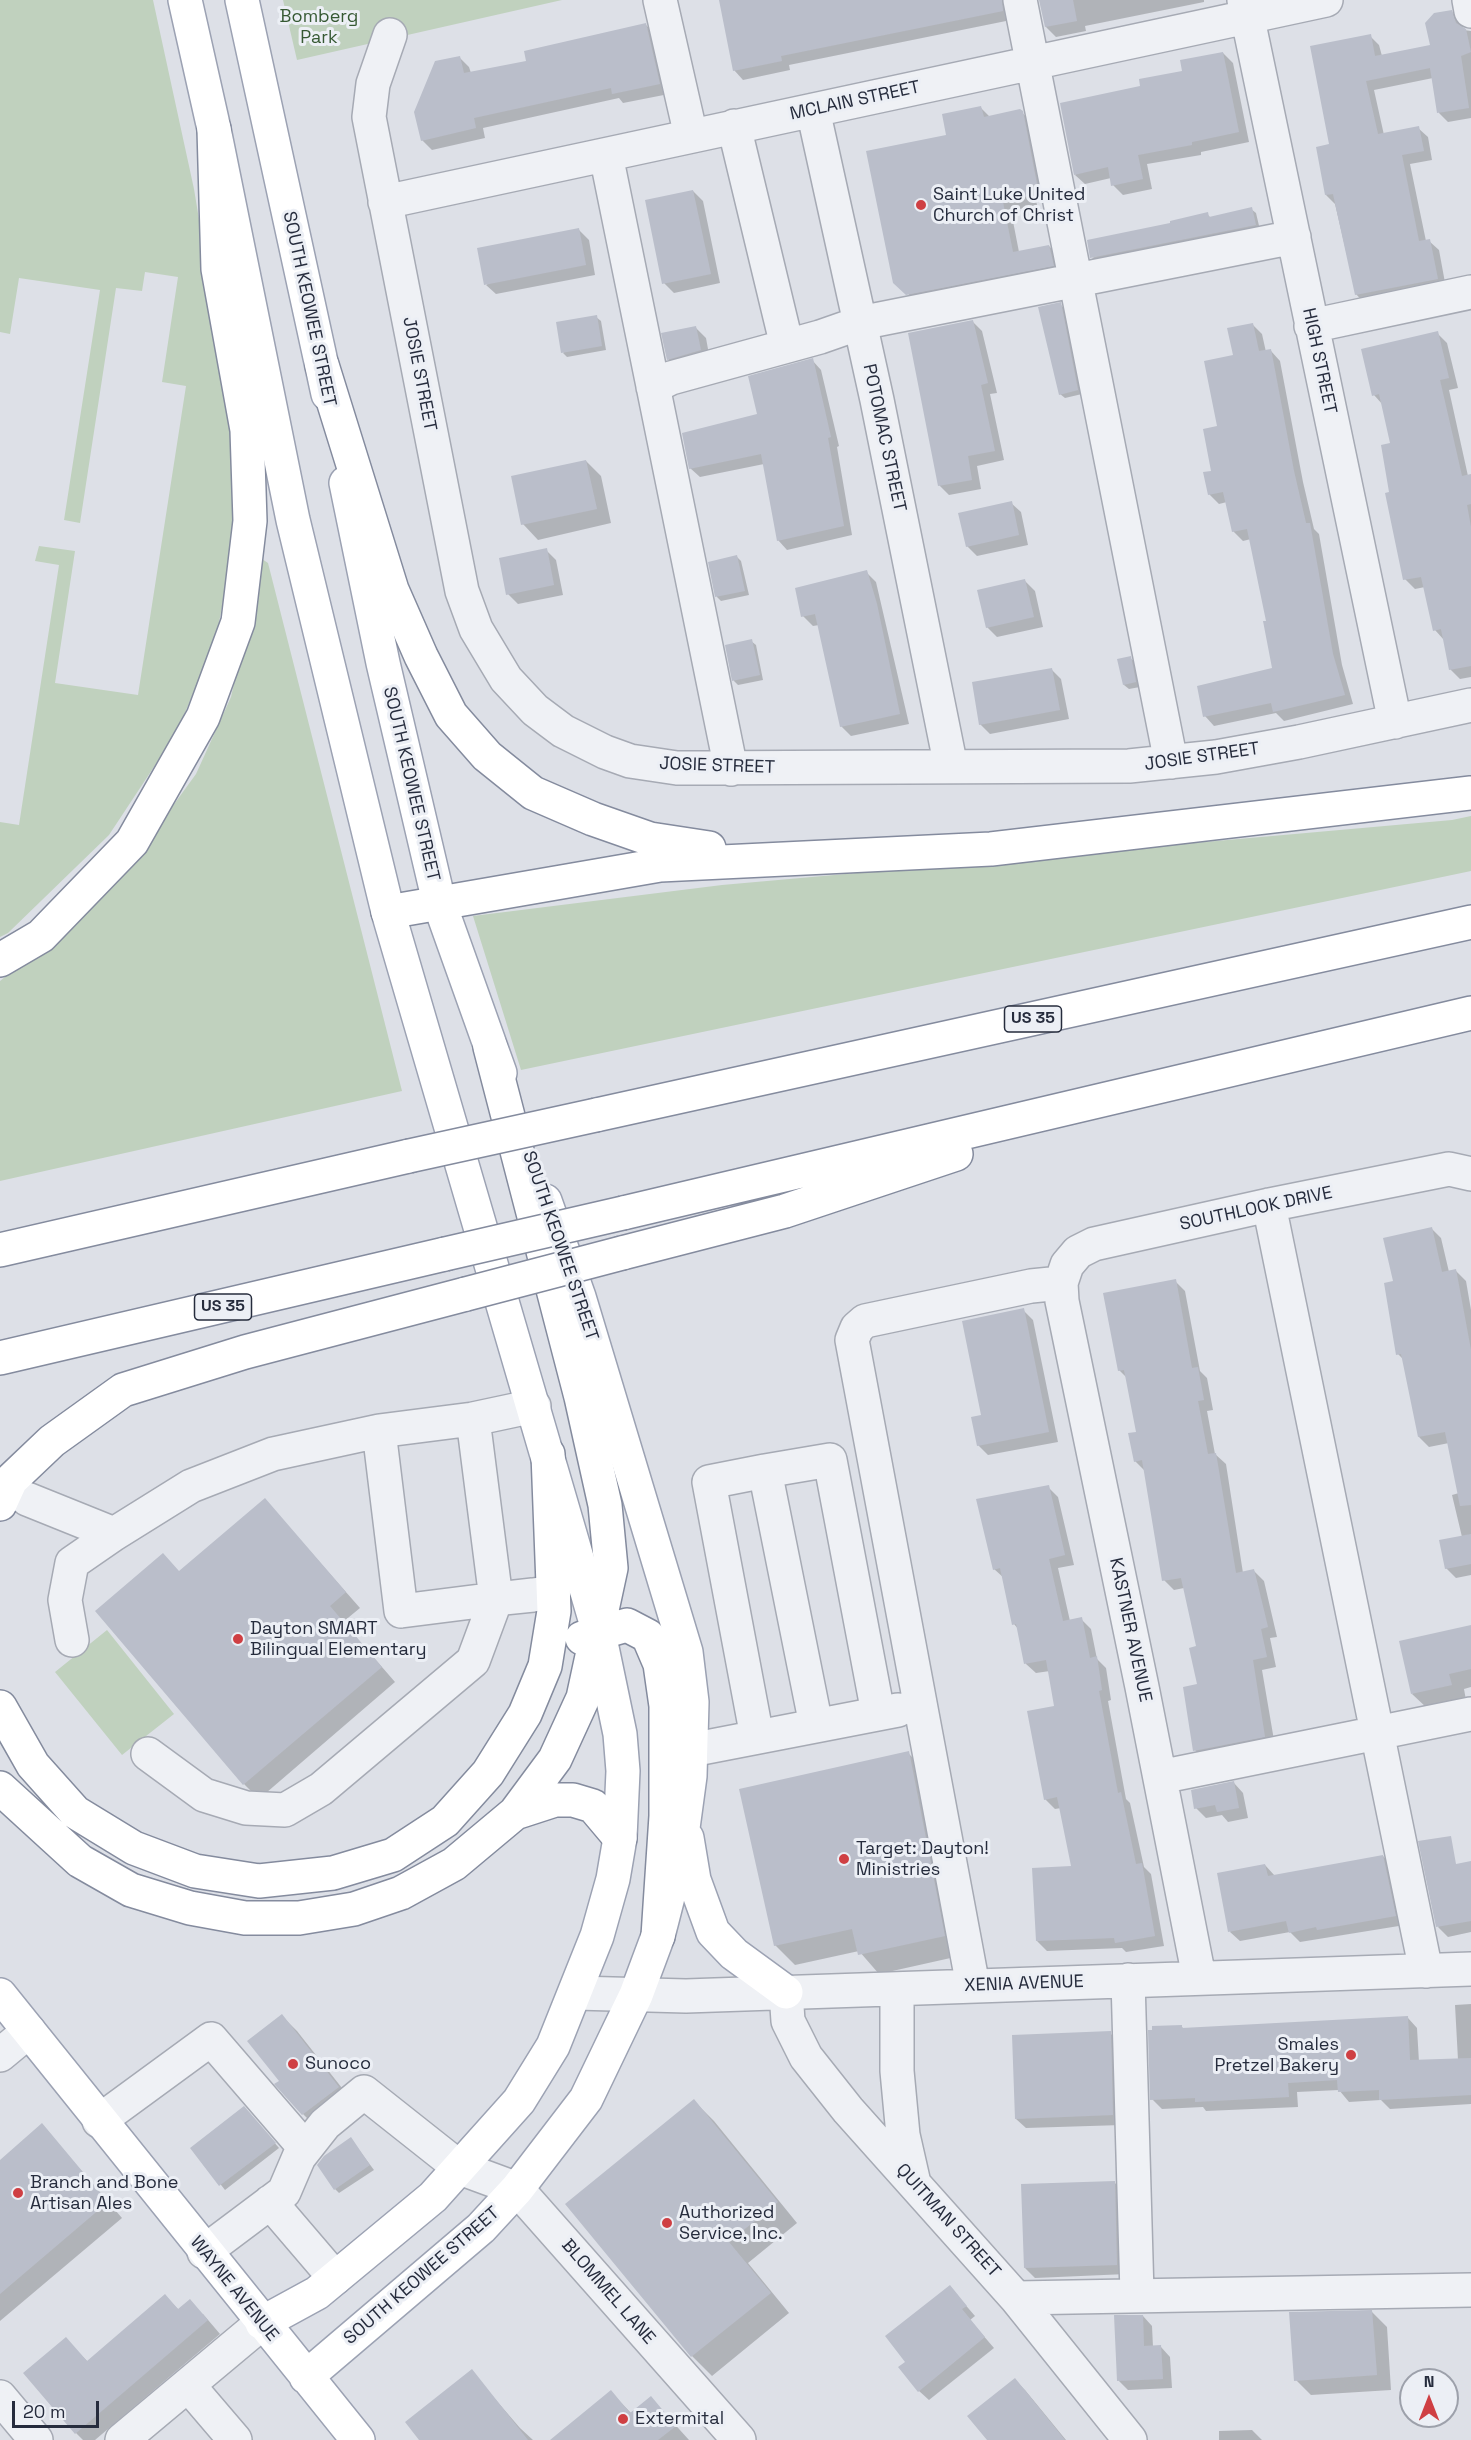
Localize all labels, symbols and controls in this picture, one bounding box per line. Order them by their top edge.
park label: Bomberg Park [280,6,358,48]
street label: MCLAIN STREET [788,77,922,125]
place label: Saint Luke United Church of Christ [933,184,1085,226]
marker: Saint Luke United Church of Christ [914,198,928,212]
street label: SOUTH KEOWEE STREET [278,209,340,409]
street label: HIGH STREET [1297,306,1341,416]
street label: JOSIE STREET [397,315,441,433]
street label: POTOMAC STREET [858,362,910,514]
street label: SOUTH KEOWEE STREET [378,685,444,883]
street label: JOSIE STREET [1143,738,1261,776]
street label: JOSIE STREET [659,753,775,779]
road number: US 35 [1004,1006,1062,1032]
street label: SOUTH KEOWEE STREET [517,1148,603,1344]
street label: SOUTHLOOK DRIVE [1178,1182,1334,1236]
road number: US 35 [194,1294,252,1320]
street label: KASTNER AVENUE [1104,1556,1156,1704]
place label: Dayton SMART Bilingual Elementary [250,1618,427,1660]
marker: Dayton SMART Bilingual Elementary [231,1632,245,1646]
place label: Target: Dayton! Ministries [856,1838,989,1880]
marker: Target: Dayton! Ministries [837,1852,851,1866]
street label: XENIA AVENUE [964,1971,1084,1997]
place label: Smales Pretzel Bakery [1215,2034,1339,2076]
marker: Smales Pretzel Bakery [1344,2048,1358,2062]
place label: Sunoco [305,2053,371,2075]
marker: Sunoco [286,2057,300,2071]
street label: QUITMAN STREET [891,2160,1005,2282]
place label: Branch and Bone Artisan Ales [30,2172,179,2214]
marker: Branch and Bone Artisan Ales [11,2186,25,2200]
place label: Authorized Service, Inc. [679,2202,783,2244]
street label: SOUTH KEOWEE STREET [340,2203,504,2349]
marker: Authorized Service, Inc. [660,2216,674,2230]
street label: WAYNE AVENUE [185,2232,283,2346]
street label: BLOMMEL LANE [556,2235,660,2349]
north arrow [1399,2368,1459,2428]
text: N [1424,2371,1434,2392]
scale bar [15,2389,102,2427]
text: 20 m [23,2400,66,2423]
place label: Extermital [635,2408,724,2430]
marker: Extermital [616,2412,630,2426]

